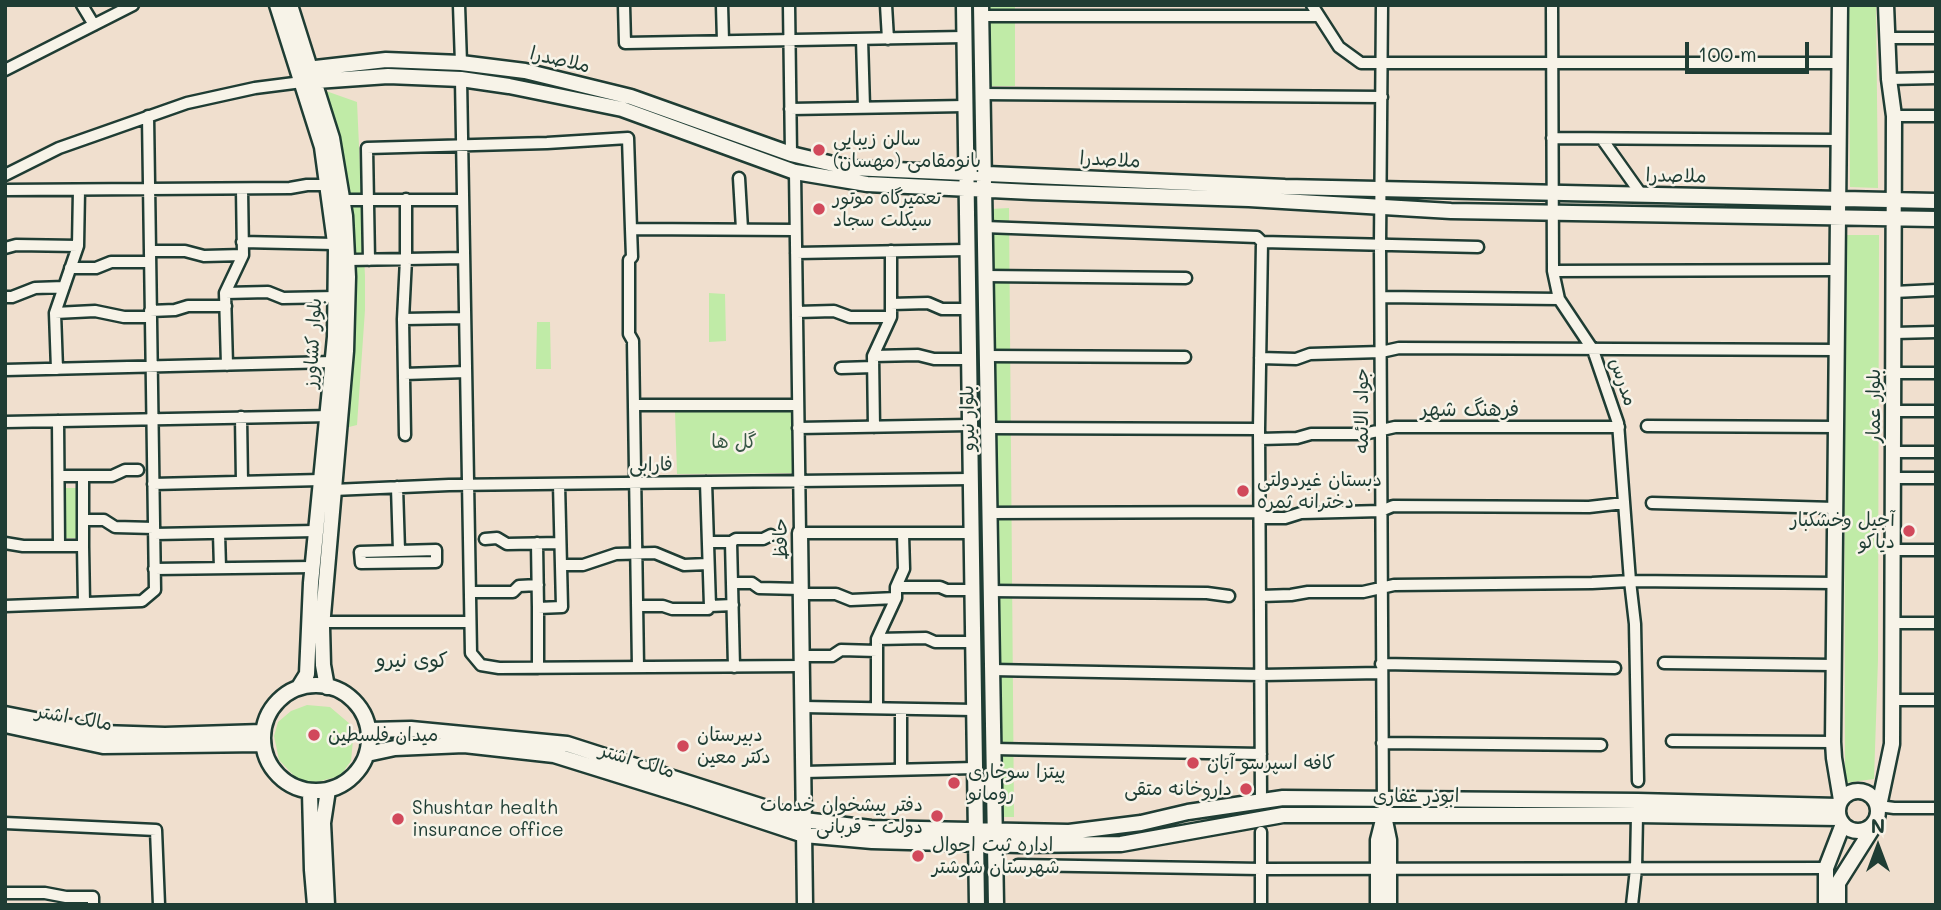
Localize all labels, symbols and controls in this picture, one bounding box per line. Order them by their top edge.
scale bar [1689,28,1813,72]
text: 100 m [1698,40,1757,67]
street label: ملاصدرا [528,42,592,78]
place label: سالن زیبایی بانومقامی (مهسان) [833,128,981,172]
marker: سالن زیبایی بانومقامی (مهسان) [811,142,827,158]
street label: ملاصدرا [1079,147,1141,173]
street label: ملاصدرا [1645,164,1707,188]
place label: تعمیرگاه موتور سیکلت سجاد [833,187,941,231]
marker: تعمیرگاه موتور سیکلت سجاد [811,201,827,217]
street label: بلوار کشاورز [299,297,327,389]
street label: مدرس [1604,355,1642,409]
street label: جواد الائمه [1351,368,1373,454]
street label: بلوار عمار [1863,369,1885,443]
street label: بلوار نیرو [956,385,980,451]
district label: فرهنگ شهر [1421,397,1519,423]
park label: گل ها [711,431,757,453]
street label: فارابی [629,453,673,477]
place label: دبستان غیردولتی دخترانه ثمره [1257,469,1382,513]
marker: دبستان غیردولتی دخترانه ثمره [1235,483,1251,499]
place label: آجیل وخشکبار دیاکو [1791,509,1895,553]
street label: حافظ [769,518,793,560]
marker: آجیل وخشکبار دیاکو [1901,523,1917,539]
district label: کوی نیرو [376,648,448,674]
street label: مالک اشتر [34,700,114,736]
place label: میدان فلسطین [328,724,438,746]
place label: دبیرستان دکتر معین [697,724,771,768]
marker: میدان فلسطین [306,727,322,743]
marker: دبیرستان دکتر معین [675,738,691,754]
street label: مالک اشتر [597,739,677,783]
place label: کافه اسپرسو آبان [1207,752,1335,774]
marker: کافه اسپرسو آبان [1185,755,1201,771]
place label: پیتزا سوخاری رومانو [968,761,1066,805]
marker: پیتزا سوخاری رومانو [946,775,962,791]
place label: داروخانه متقی [1124,778,1232,800]
marker: داروخانه متقی [1238,781,1254,797]
street label: ابوذر غفاری [1373,785,1459,807]
place label: دفتر پیشخوان خدمات دولت - قربانی [760,794,923,838]
place label: Shushtar health insurance office [412,797,564,841]
marker: دفتر پیشخوان خدمات دولت - قربانی [929,808,945,824]
marker: Shushtar health insurance office [390,811,406,827]
north arrow [1843,812,1913,882]
text: N [1871,813,1885,838]
place label: اداره ثبت احوال شهرستان شوشتر [932,834,1060,878]
marker: اداره ثبت احوال شهرستان شوشتر [910,848,926,864]

